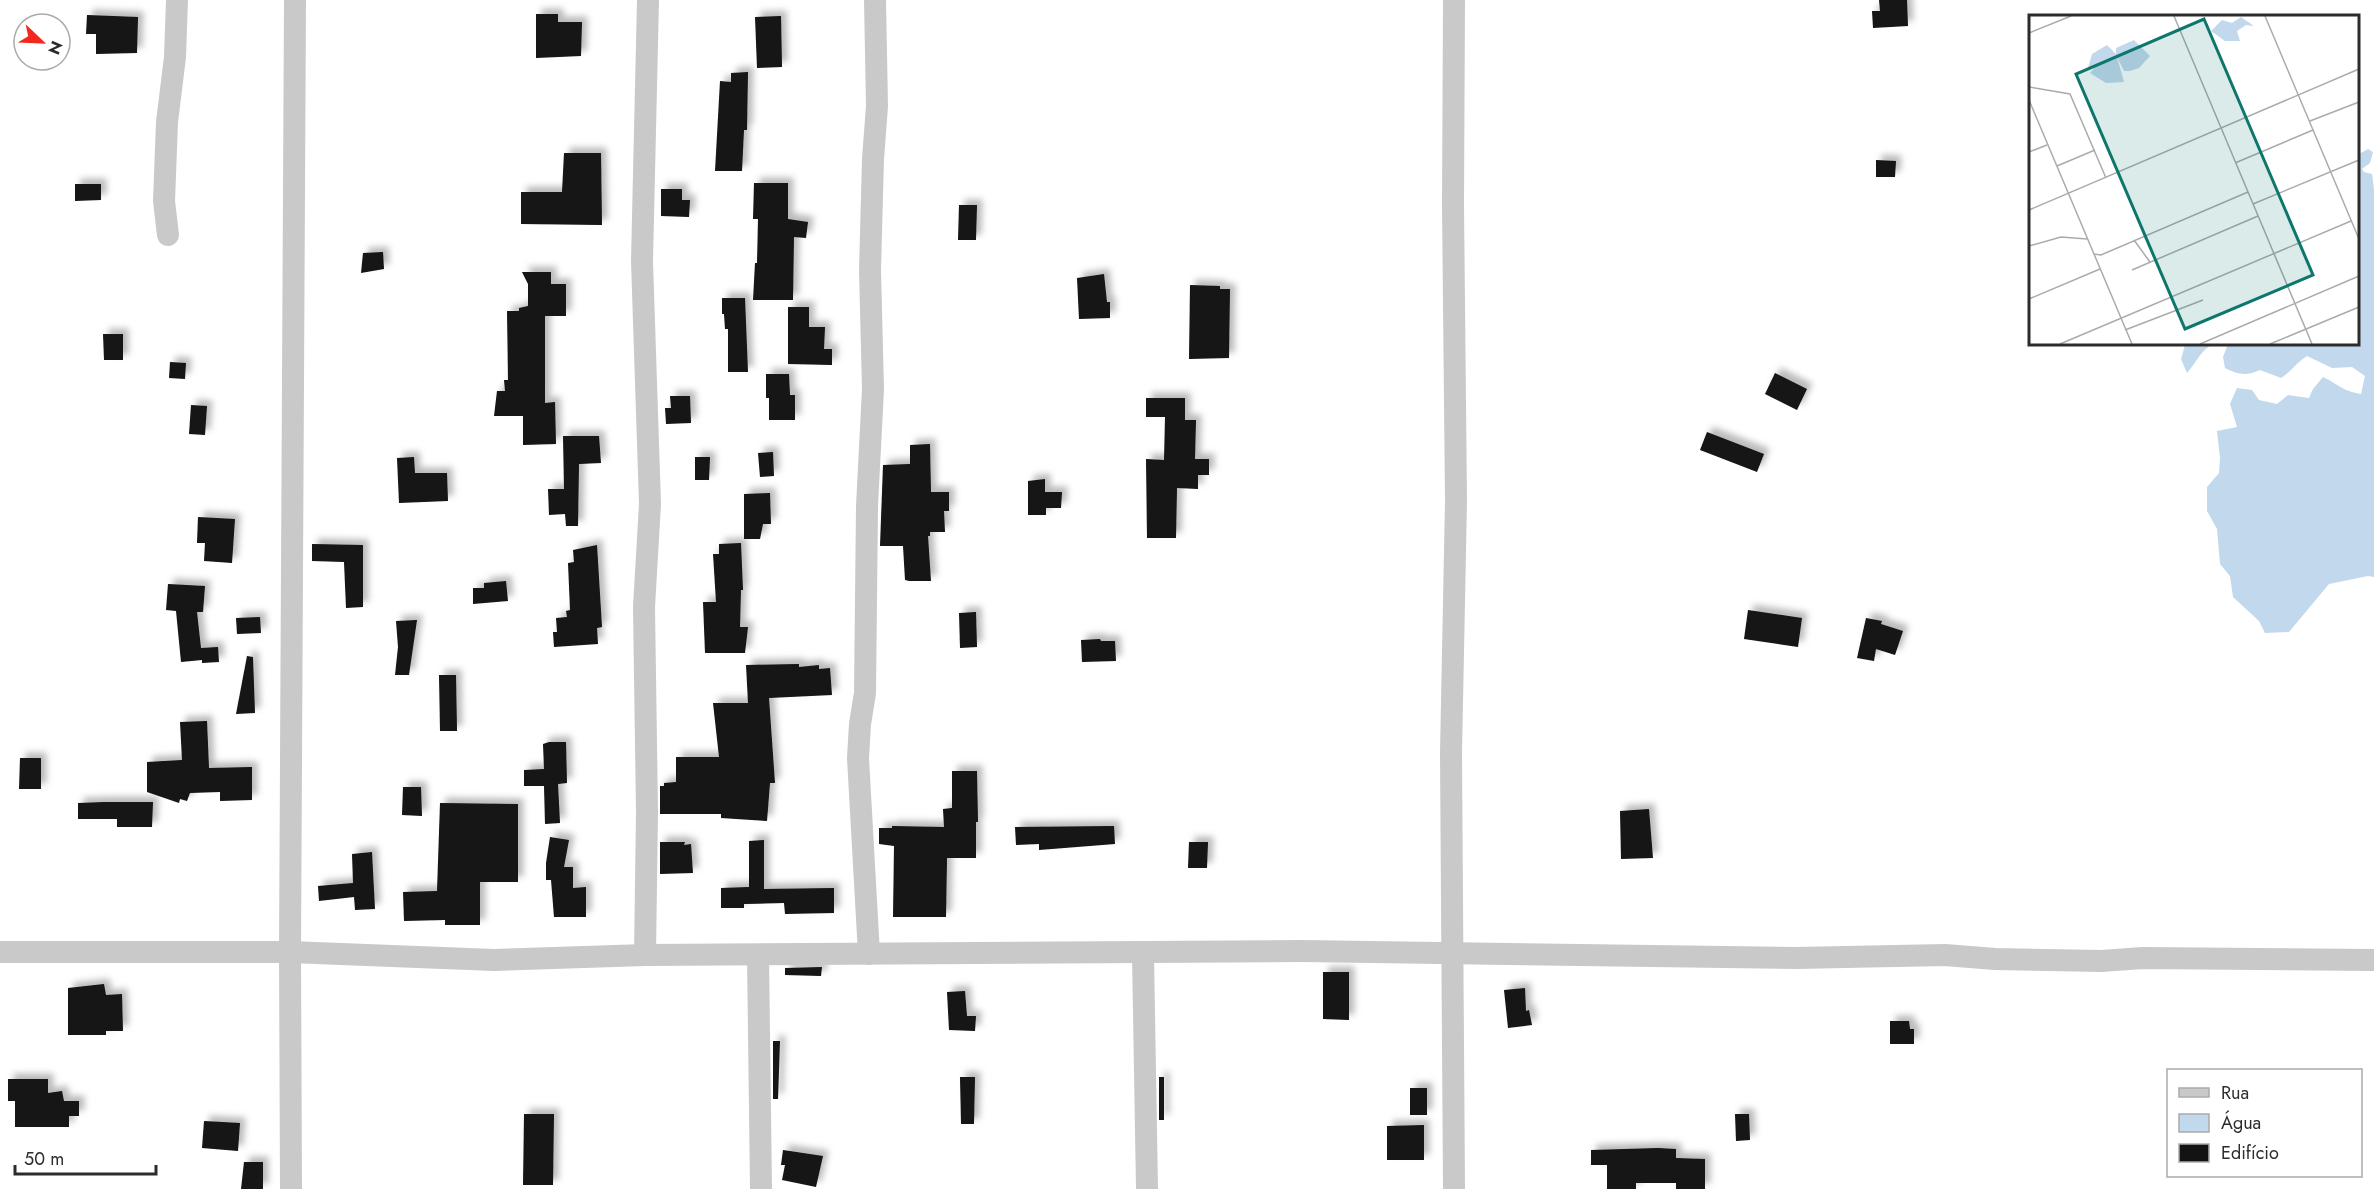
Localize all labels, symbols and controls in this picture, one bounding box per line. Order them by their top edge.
north arrow [12,12,72,72]
inset map [2029,15,2359,345]
text: N [42,37,68,58]
legend [2167,1069,2362,1177]
text: Rua [2221,1080,2249,1106]
text: Água [2221,1110,2261,1136]
scale bar [15,1138,156,1176]
text: Edifício [2221,1140,2279,1166]
text: 50 m [24,1146,64,1172]

